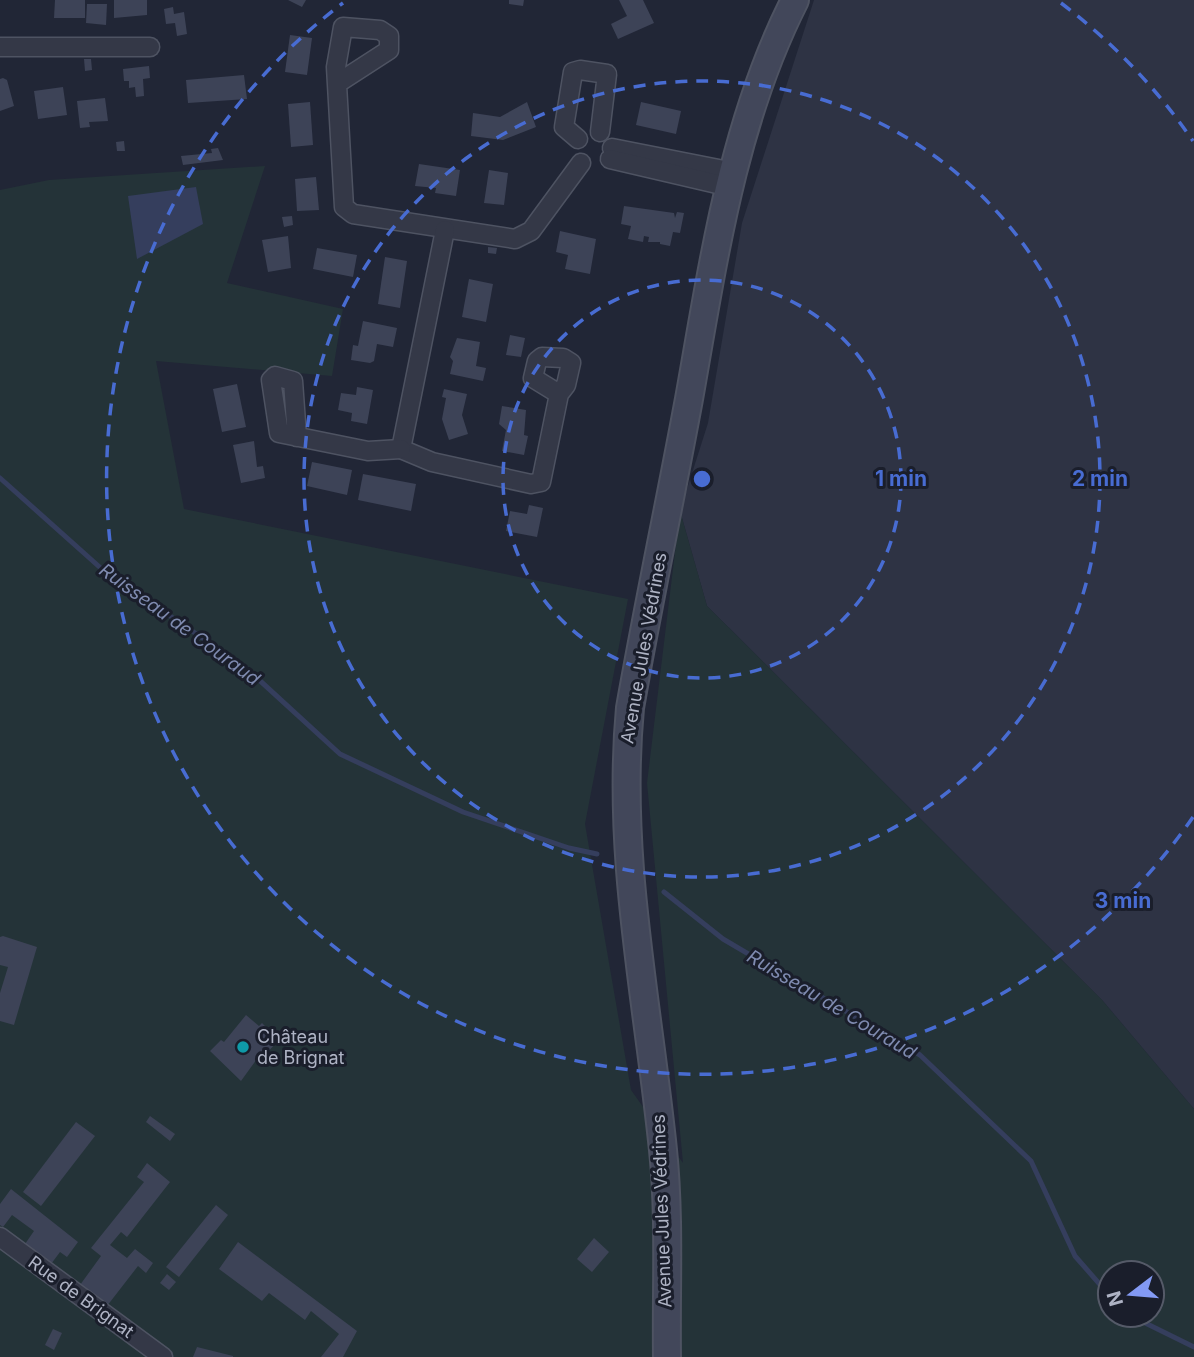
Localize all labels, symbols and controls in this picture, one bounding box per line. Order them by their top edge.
text: 1 min [875,466,927,491]
text: 2 min [1072,466,1128,491]
centre of rings [690,467,714,491]
street label: Avenue Jules Védrines [616,551,671,745]
water label: Ruisseau de Couraud [95,558,265,691]
text: 3 min [1095,888,1151,913]
water label: Ruisseau de Couraud [743,945,921,1064]
place label: Château de Brignat [257,1026,345,1068]
marker: Château de Brignat [235,1039,251,1055]
street label: Avenue Jules Védrines [648,1114,675,1308]
street label: Rue de Brignat [24,1251,138,1342]
north arrow [1096,1259,1166,1329]
text: N [1102,1288,1128,1309]

